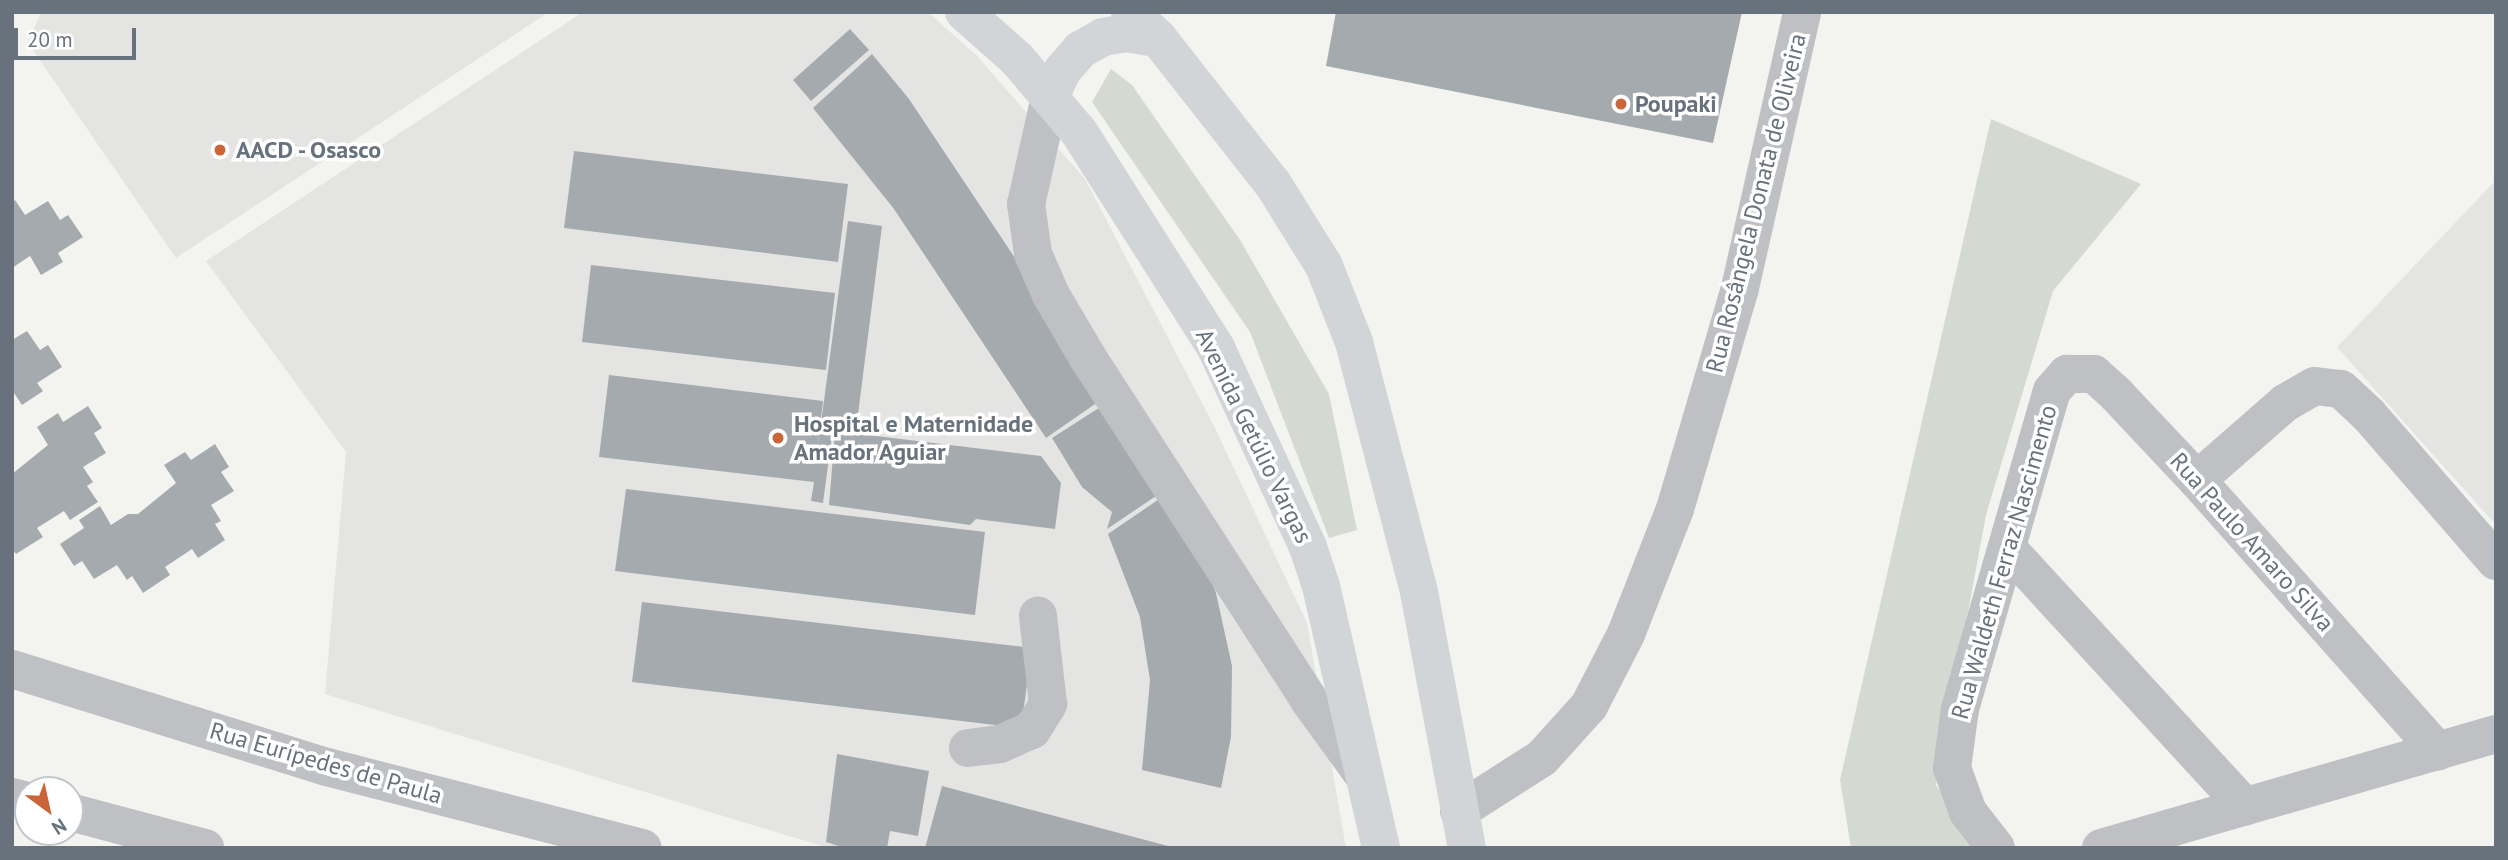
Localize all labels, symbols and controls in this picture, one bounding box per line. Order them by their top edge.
scale bar [18,14,140,58]
text: 20 m [27,26,73,53]
street label: Rua Rosângela Donata de Oliveira [1700,31,1812,375]
place label: Poupaki [1635,90,1717,118]
marker: Poupaki [1613,96,1629,112]
place label: AACD - Osasco [236,136,385,164]
marker: AACD - Osasco [210,140,230,160]
street label: Avenida Getúlio Vargas [1189,324,1319,548]
street label: Rua Waldeth Ferraz Nascimento [1945,401,2063,723]
place label: Hospital e Maternidade Amador Aguiar [794,410,1033,466]
marker: Hospital e Maternidade Amador Aguiar [768,428,788,448]
street label: Rua Paulo Amaro Silva [2164,446,2340,638]
street label: Rua Eurípedes de Paula [207,716,445,810]
north arrow [14,776,84,846]
text: N [48,813,71,840]

